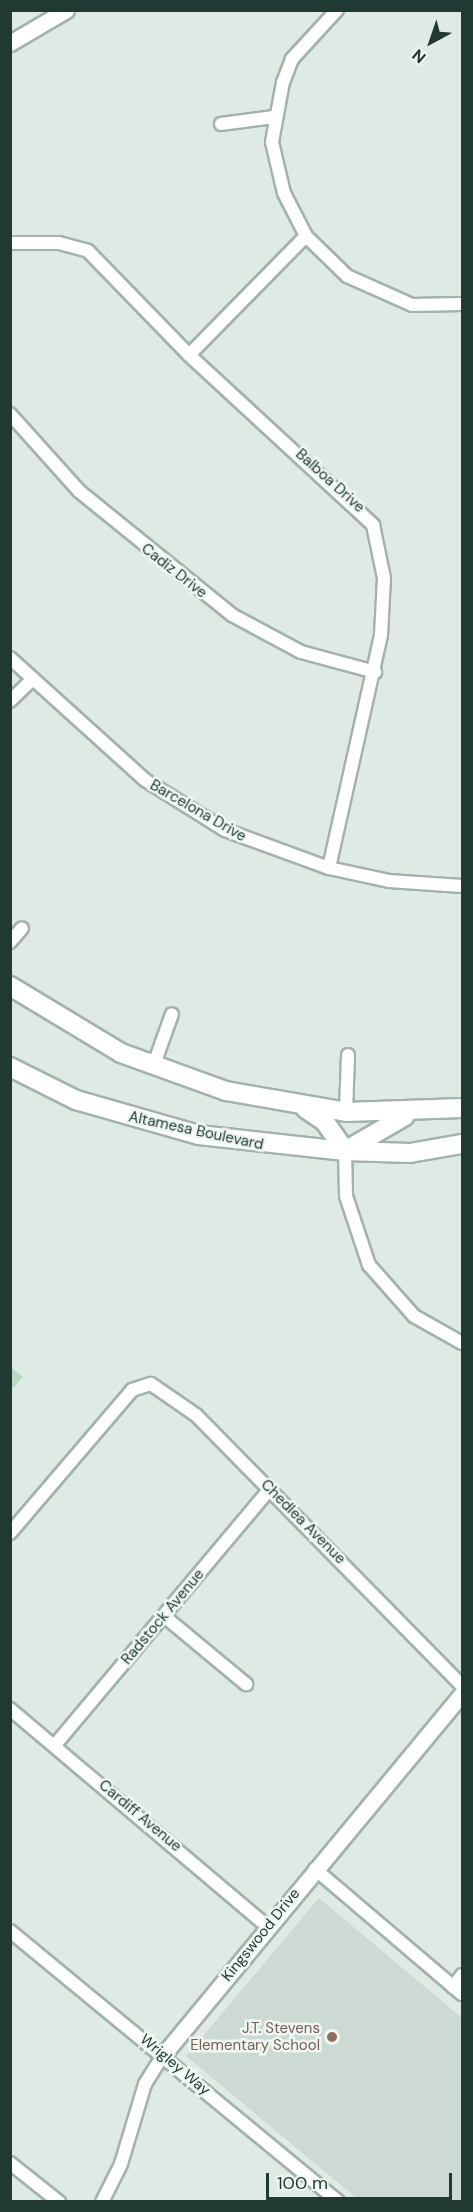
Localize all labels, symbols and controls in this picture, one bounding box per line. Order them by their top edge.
north arrow [401,12,461,72]
text: N [408,44,430,68]
street label: Balboa Drive [292,445,368,517]
street label: Cadiz Drive [138,540,210,602]
street label: Barcelona Drive [147,776,249,846]
street label: Altamesa Boulevard [127,1108,265,1154]
street label: Chedlea Avenue [257,1476,349,1568]
street label: Radstock Avenue [118,1566,208,1668]
street label: Cardiff Avenue [95,1776,185,1856]
street label: Kingswood Drive [218,1885,304,1985]
place label: J.T. Stevens Elementary School [190,2019,320,2054]
marker: J.T. Stevens Elementary School [325,2030,339,2044]
street label: Wrigley Way [136,2031,214,2099]
scale bar [269,2161,455,2199]
text: 100 m [277,2171,328,2195]

